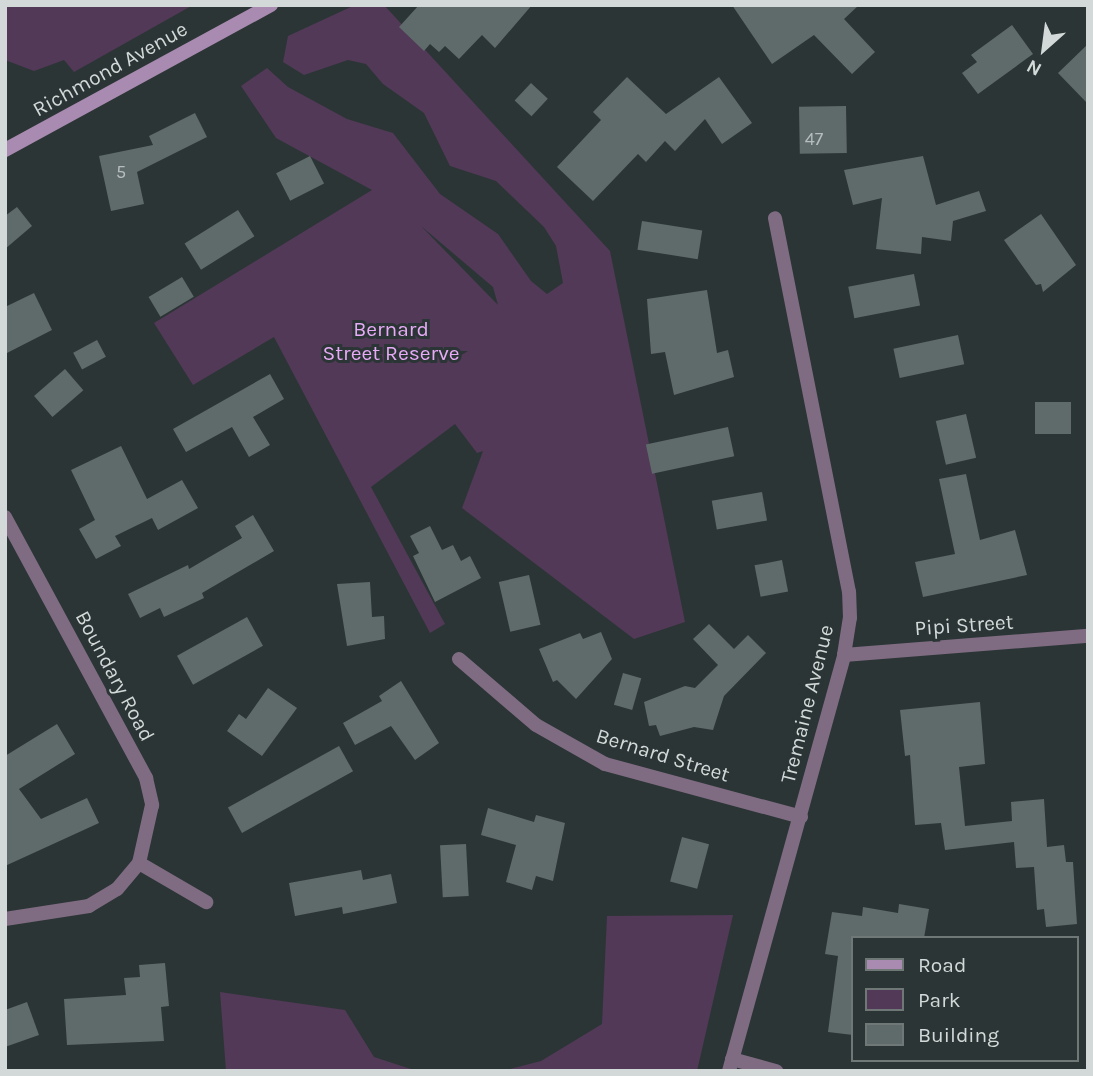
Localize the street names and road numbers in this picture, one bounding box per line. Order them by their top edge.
street label: Richmond Avenue [28,16,192,122]
street label: Boundary Road [70,606,160,746]
street label: Pipi Street [914,609,1014,641]
street label: Tremaine Avenue [775,622,839,786]
street label: Bernard Street [593,723,733,787]

